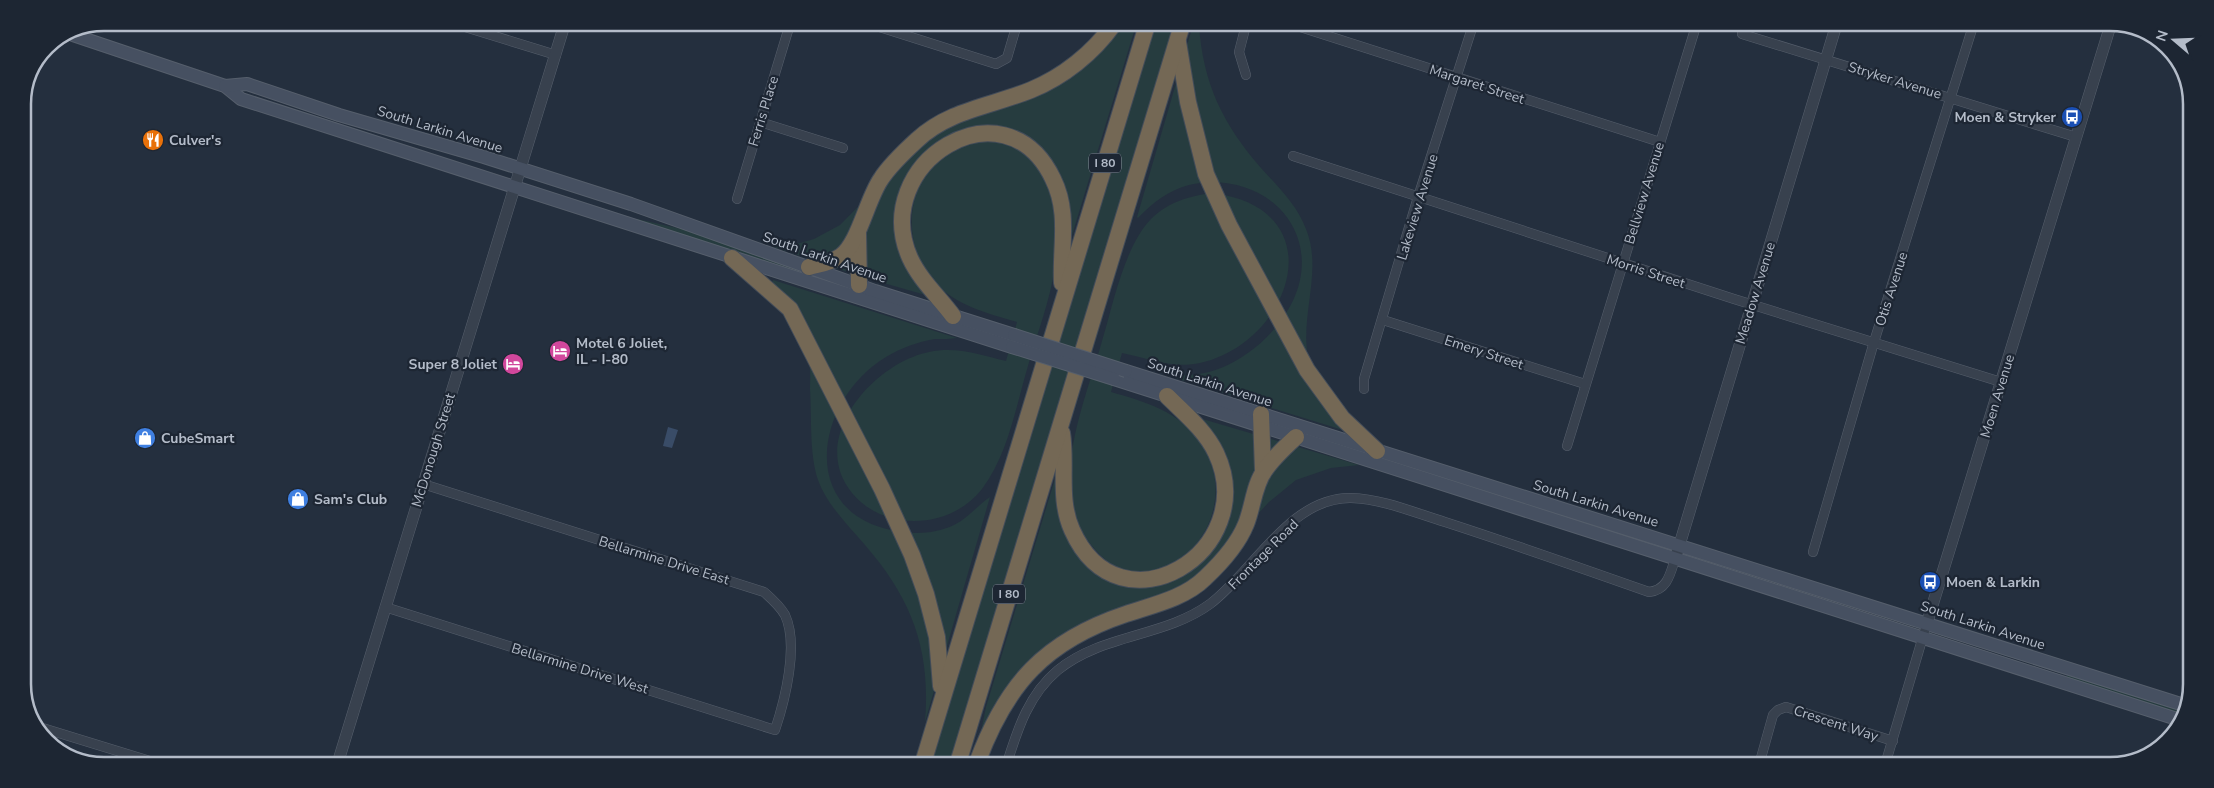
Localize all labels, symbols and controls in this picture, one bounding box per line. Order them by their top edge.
north arrow [2149,15,2199,65]
text: N [2151,28,2173,44]
street label: Stryker Avenue [1846,57,1944,104]
street label: Margaret Street [1427,60,1527,109]
street label: Ferris Place [744,74,783,149]
street label: South Larkin Avenue [375,101,505,158]
bus stop icon: Moen & Stryker [2060,105,2084,129]
place label: Moen & Stryker [1954,108,2057,127]
restaurant icon: Culver's [141,128,165,152]
place label: Culver's [169,131,221,150]
street label: Bellview Avenue [1620,140,1669,247]
street label: Lakeview Avenue [1392,152,1443,263]
road number: I 80 [1089,154,1121,172]
street label: South Larkin Avenue [760,227,889,288]
street label: Meadow Avenue [1731,240,1780,346]
street label: Morris Street [1604,250,1688,293]
street label: Otis Avenue [1871,250,1912,329]
street label: Emery Street [1442,331,1526,374]
place label: Motel 6 Joliet, IL - I-80 [576,334,667,369]
hotel icon: Motel 6 Joliet, IL - I-80 [548,339,572,363]
hotel icon: Super 8 Joliet [501,352,525,376]
street label: Moen Avenue [1976,352,2019,440]
street label: South Larkin Avenue [1145,353,1275,412]
place label: Super 8 Joliet [409,355,498,374]
street label: McDonough Street [407,391,460,509]
shop icon: CubeSmart [133,426,157,450]
place label: CubeSmart [161,429,235,448]
street label: South Larkin Avenue [1531,475,1661,532]
shop icon: Sam's Club [286,487,310,511]
place label: Sam's Club [314,490,387,509]
street label: Frontage Road [1224,515,1303,594]
street label: Bellarmine Drive East [596,532,732,589]
bus stop icon: Moen & Larkin [1918,570,1942,594]
place label: Moen & Larkin [1946,573,2040,592]
road number: I 80 [993,584,1025,604]
street label: South Larkin Avenue [1918,596,2048,655]
street label: Bellarmine Drive West [509,639,651,698]
street label: Crescent Way [1791,701,1881,746]

